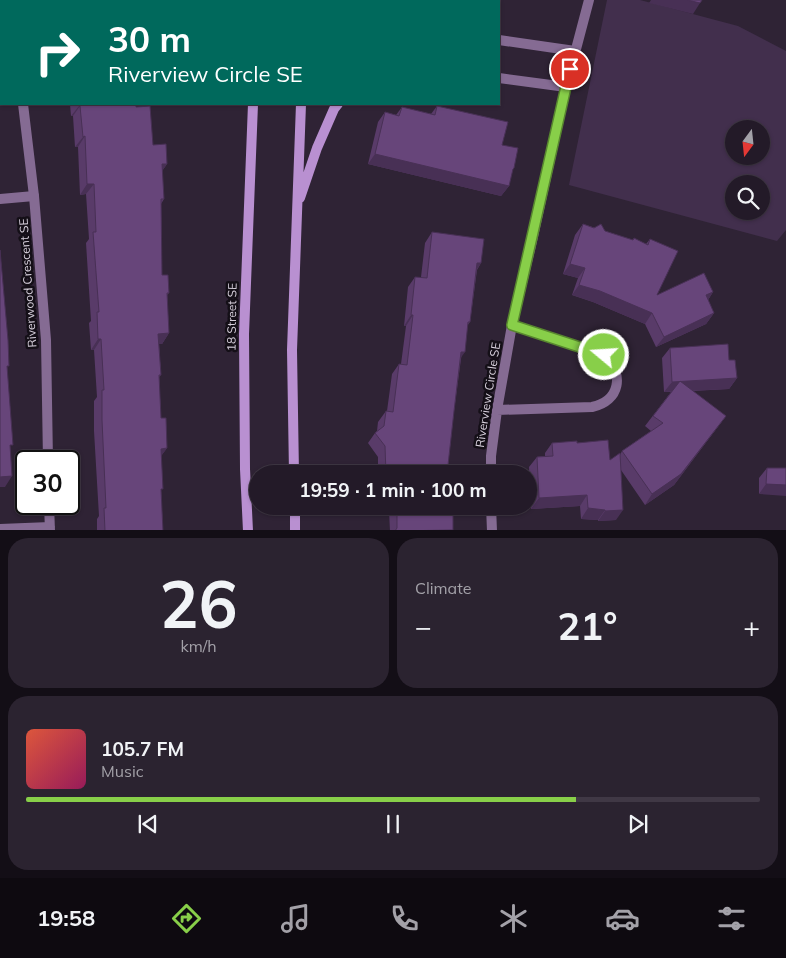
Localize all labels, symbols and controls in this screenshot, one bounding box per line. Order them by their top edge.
text: 30 m [108,17,191,61]
icon: right [25,20,90,85]
pin [549,48,591,90]
icon: arrive [556,55,584,83]
text: Riverview Circle SE [108,60,303,88]
north arrow [725,120,770,165]
map controls [725,120,770,220]
button: search [725,175,770,220]
street label: Riverwood Crescent SE [16,218,39,348]
street label: 18 Street SE [223,283,240,351]
position arrow [577,328,629,380]
street label: Riverview Circle SE [472,341,503,449]
speed limit sign: 30 [15,450,80,515]
text: 19:59 · 1 min · 100 m [299,478,487,502]
text: 26 [159,563,238,644]
text: Climate [415,578,471,598]
text: 21° [557,602,618,650]
text: − [415,609,432,644]
text: + [743,609,760,644]
text: km/h [180,636,217,656]
text: 105.7 FM [101,737,184,761]
text: Music [101,761,144,781]
icon: previous [134,810,162,838]
icon: pause [379,810,407,838]
icon: next [624,810,652,838]
icon: directions [169,901,204,936]
icon: music [278,901,313,936]
icon: phone [387,901,422,936]
icon: climate [496,901,531,936]
icon: car [605,901,640,936]
icon: filters [714,901,749,936]
text: 19:58 [37,904,95,932]

